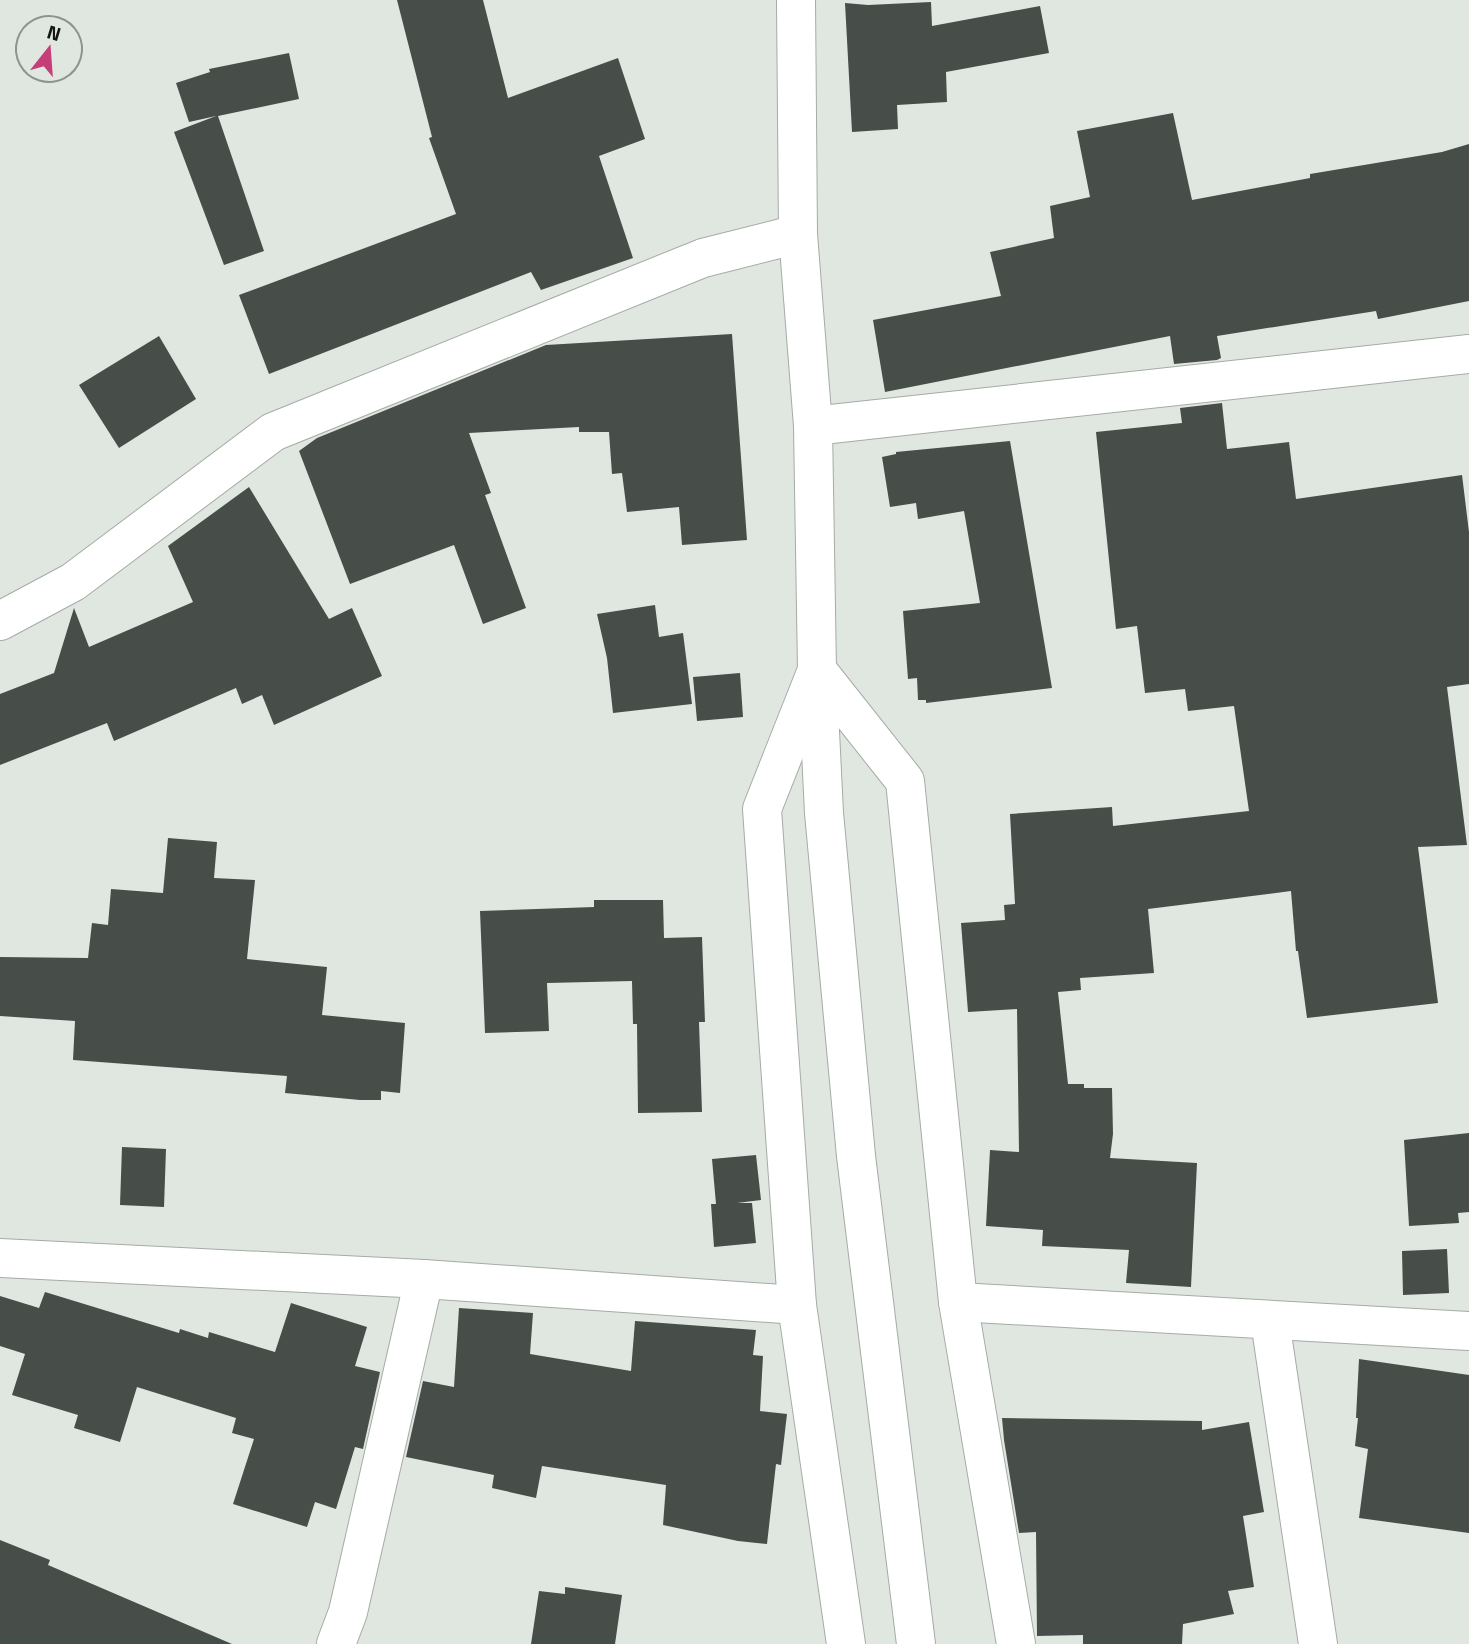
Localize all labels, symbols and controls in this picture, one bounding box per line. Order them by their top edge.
north arrow [14,14,84,84]
text: N [44,16,65,48]

